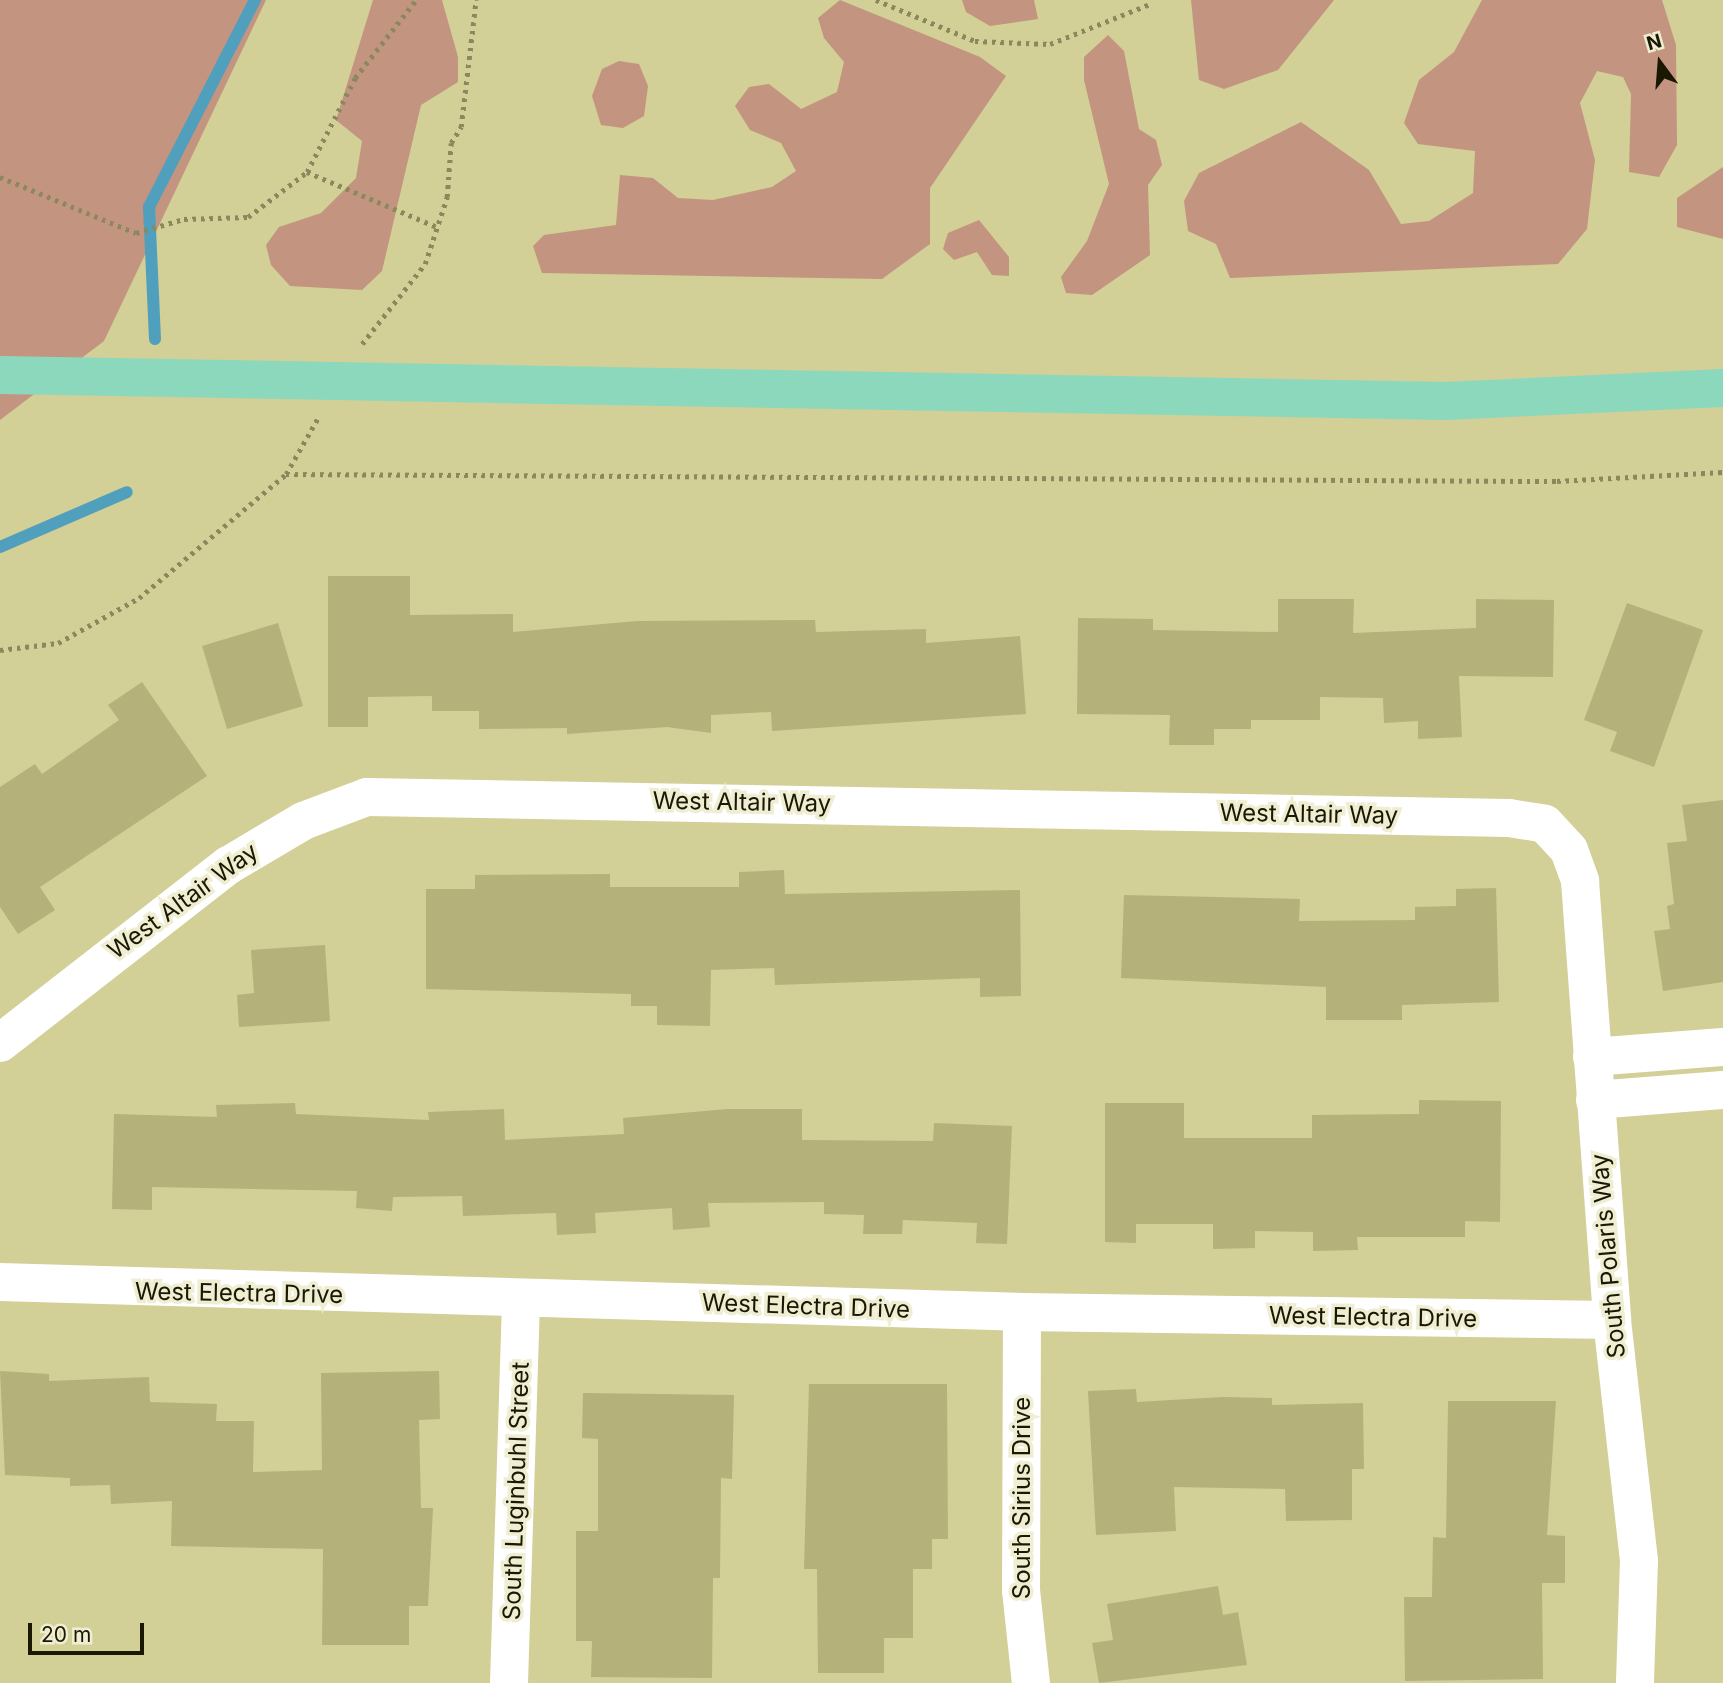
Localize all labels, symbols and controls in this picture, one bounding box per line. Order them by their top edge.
north arrow [1625,28,1695,98]
text: N [1644,29,1664,55]
street label: West Altair Way [653,786,831,818]
street label: West Altair Way [1220,798,1398,830]
street label: West Altair Way [102,837,264,965]
street label: South Polaris Way [1585,1152,1631,1360]
street label: West Electra Drive [135,1277,343,1309]
street label: West Electra Drive [701,1288,911,1324]
street label: West Electra Drive [1269,1301,1477,1333]
street label: South Luginbuhl Street [497,1361,535,1621]
street label: South Sirius Drive [1008,1397,1036,1599]
scale bar [32,1610,147,1654]
text: 20 m [41,1622,91,1647]

